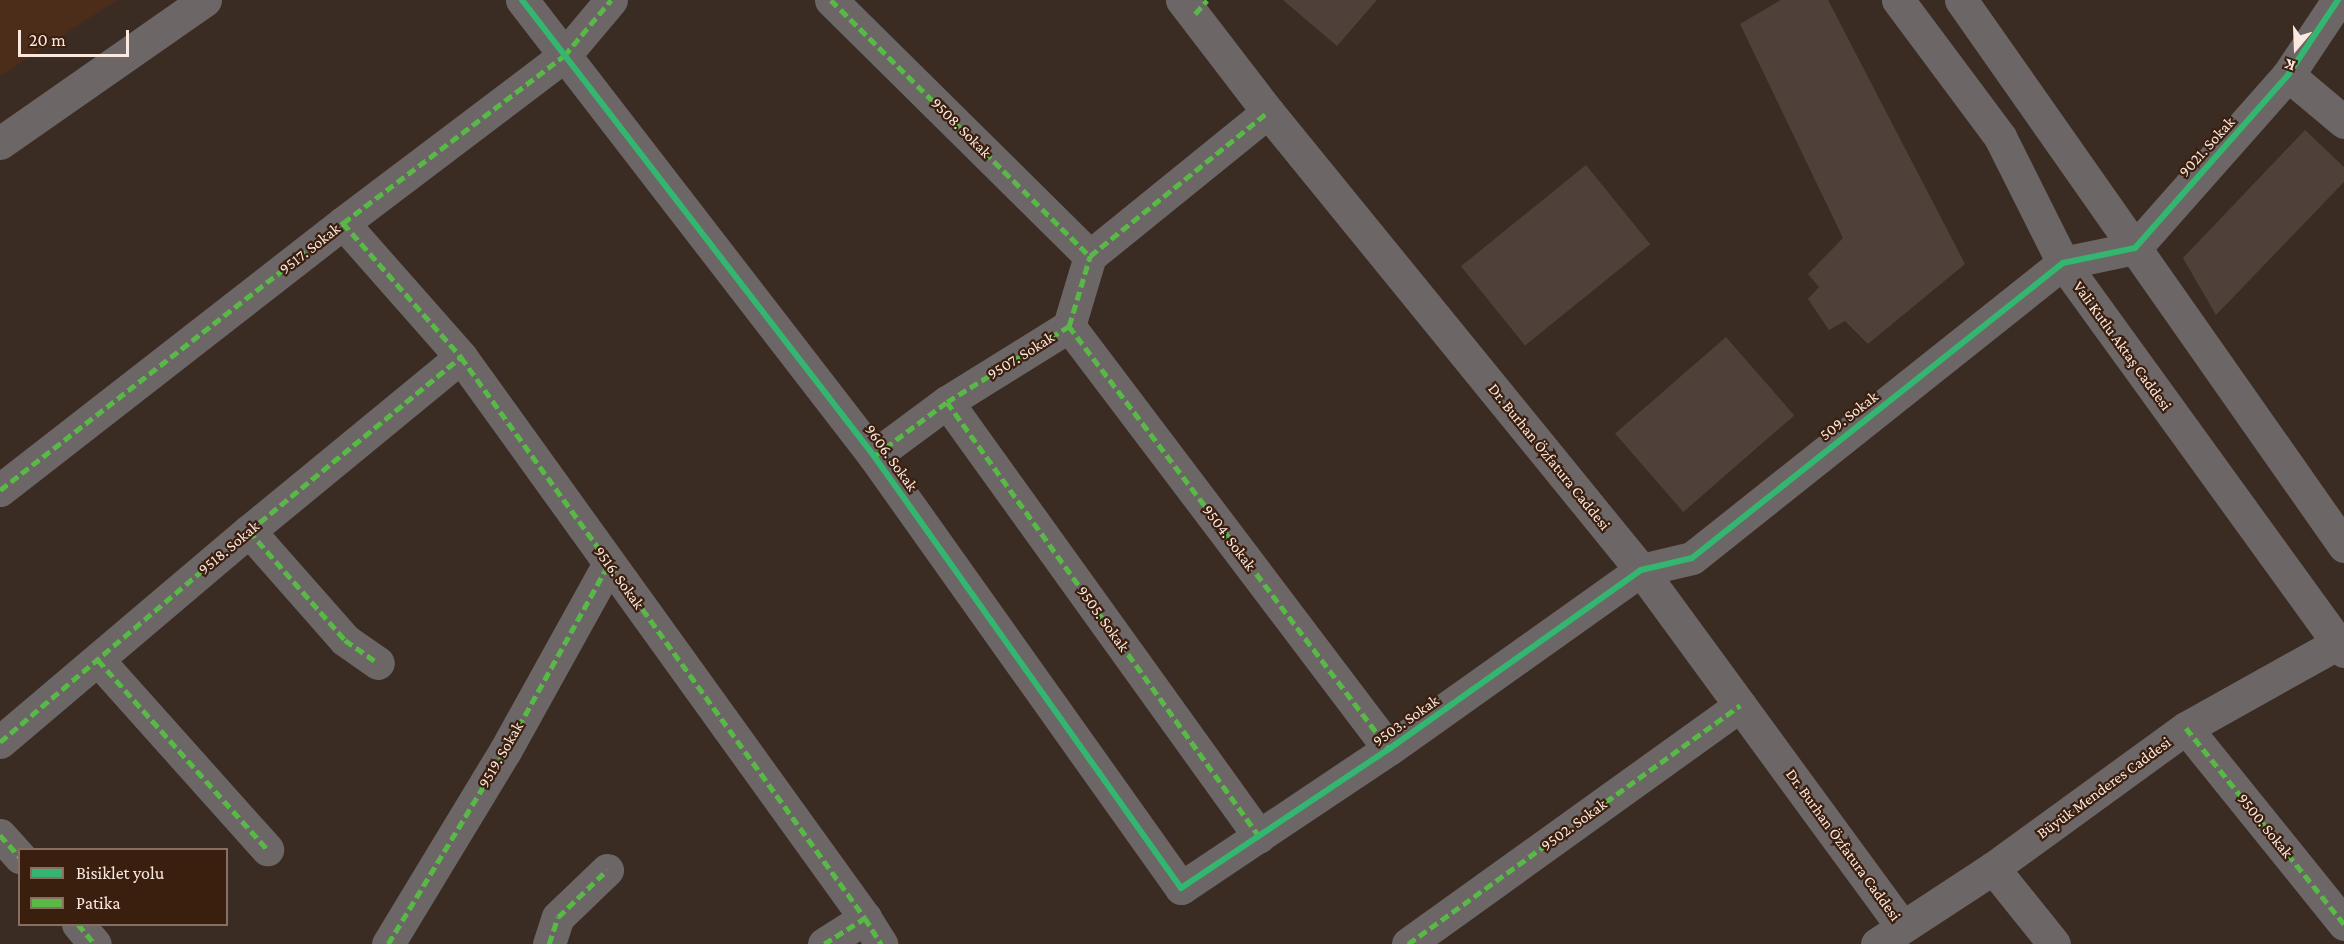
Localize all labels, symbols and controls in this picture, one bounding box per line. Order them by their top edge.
scale bar [21,18,132,56]
north arrow [2266,18,2326,78]
text: 20 m [29,30,66,50]
text: K [2282,56,2298,75]
street label: 9508. Sokak [927,94,995,162]
street label: 9021. Sokak [2175,113,2239,181]
street label: 9517. Sokak [276,219,344,279]
street label: Vali Kutlu Aktaş Caddesi [2069,278,2175,414]
street label: 9507. Sokak [984,328,1058,384]
street label: Dr. Burhan Özfatura Caddesi [1484,380,1614,534]
street label: 509. Sokak [1816,387,1882,445]
street label: 9606. Sokak [860,421,922,495]
street label: 9504. Sokak [1198,501,1260,575]
street label: 9518. Sokak [195,517,263,579]
street label: 9516. Sokak [590,543,648,613]
street label: 9505. Sokak [1073,582,1133,656]
street label: 9503. Sokak [1369,691,1443,751]
street label: 9519. Sokak [474,719,528,791]
street label: Büyük Menderes Caddesi [2033,733,2175,843]
street label: Dr. Burhan Özfatura Caddesi [1781,765,1905,925]
street label: 9500. Sokak [2233,790,2297,862]
street label: 9502. Sokak [1537,795,1611,855]
legend [18,848,228,926]
text: Bisiklet yolu [76,863,164,883]
text: Patika [76,893,121,913]

